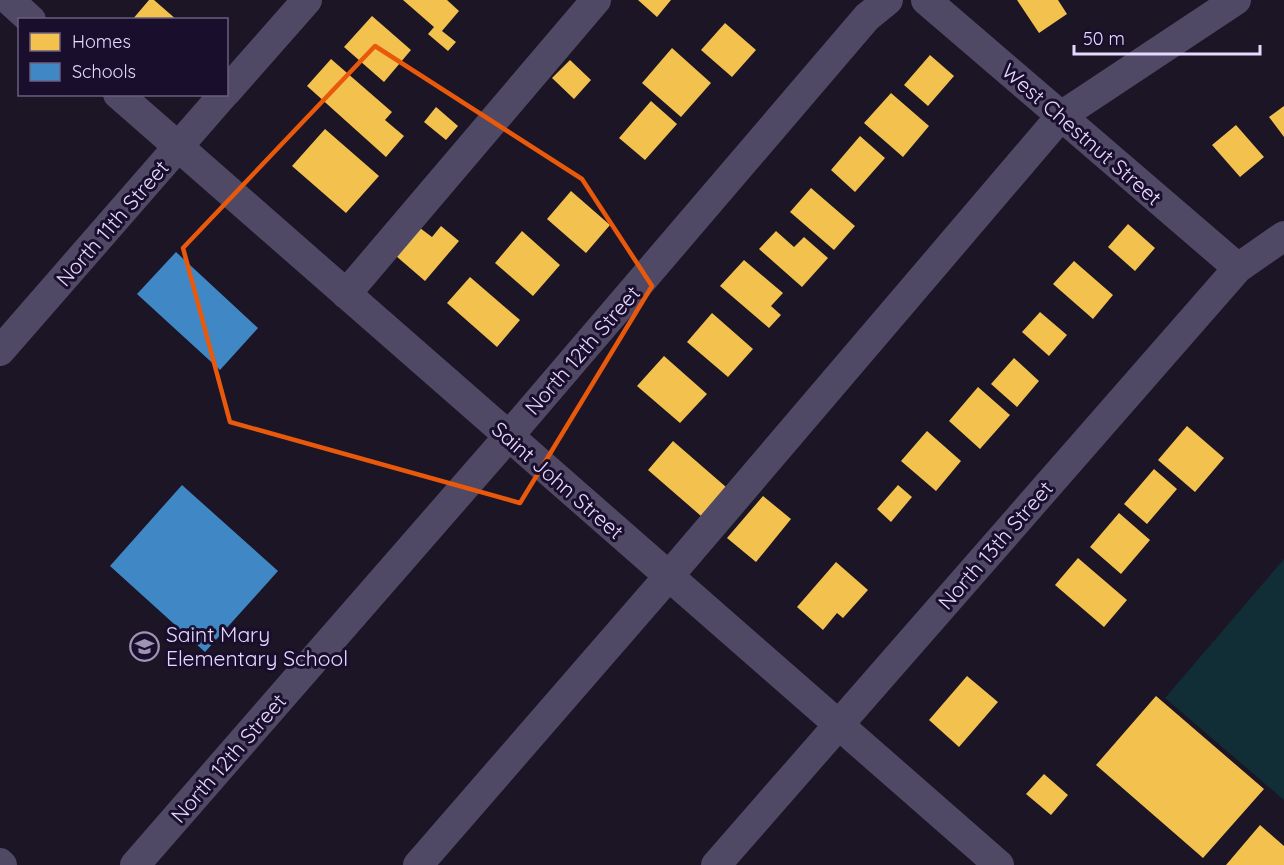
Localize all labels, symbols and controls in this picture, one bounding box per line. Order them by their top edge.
legend [18,18,228,96]
scale bar [1074,18,1260,56]
text: 50 m [1083,27,1125,50]
text: Homes [72,30,131,53]
street label: West Chestnut Street [997,57,1167,211]
text: Schools [72,60,136,83]
street label: North 11th Street [50,155,174,291]
street label: North 12th Street [519,280,645,420]
street label: Saint John Street [487,416,629,544]
street label: North 13th Street [932,475,1058,615]
place label: Saint Mary Elementary School [166,621,348,671]
school or university icon: Saint Mary Elementary School [129,630,161,662]
street label: North 12th Street [165,688,291,828]

